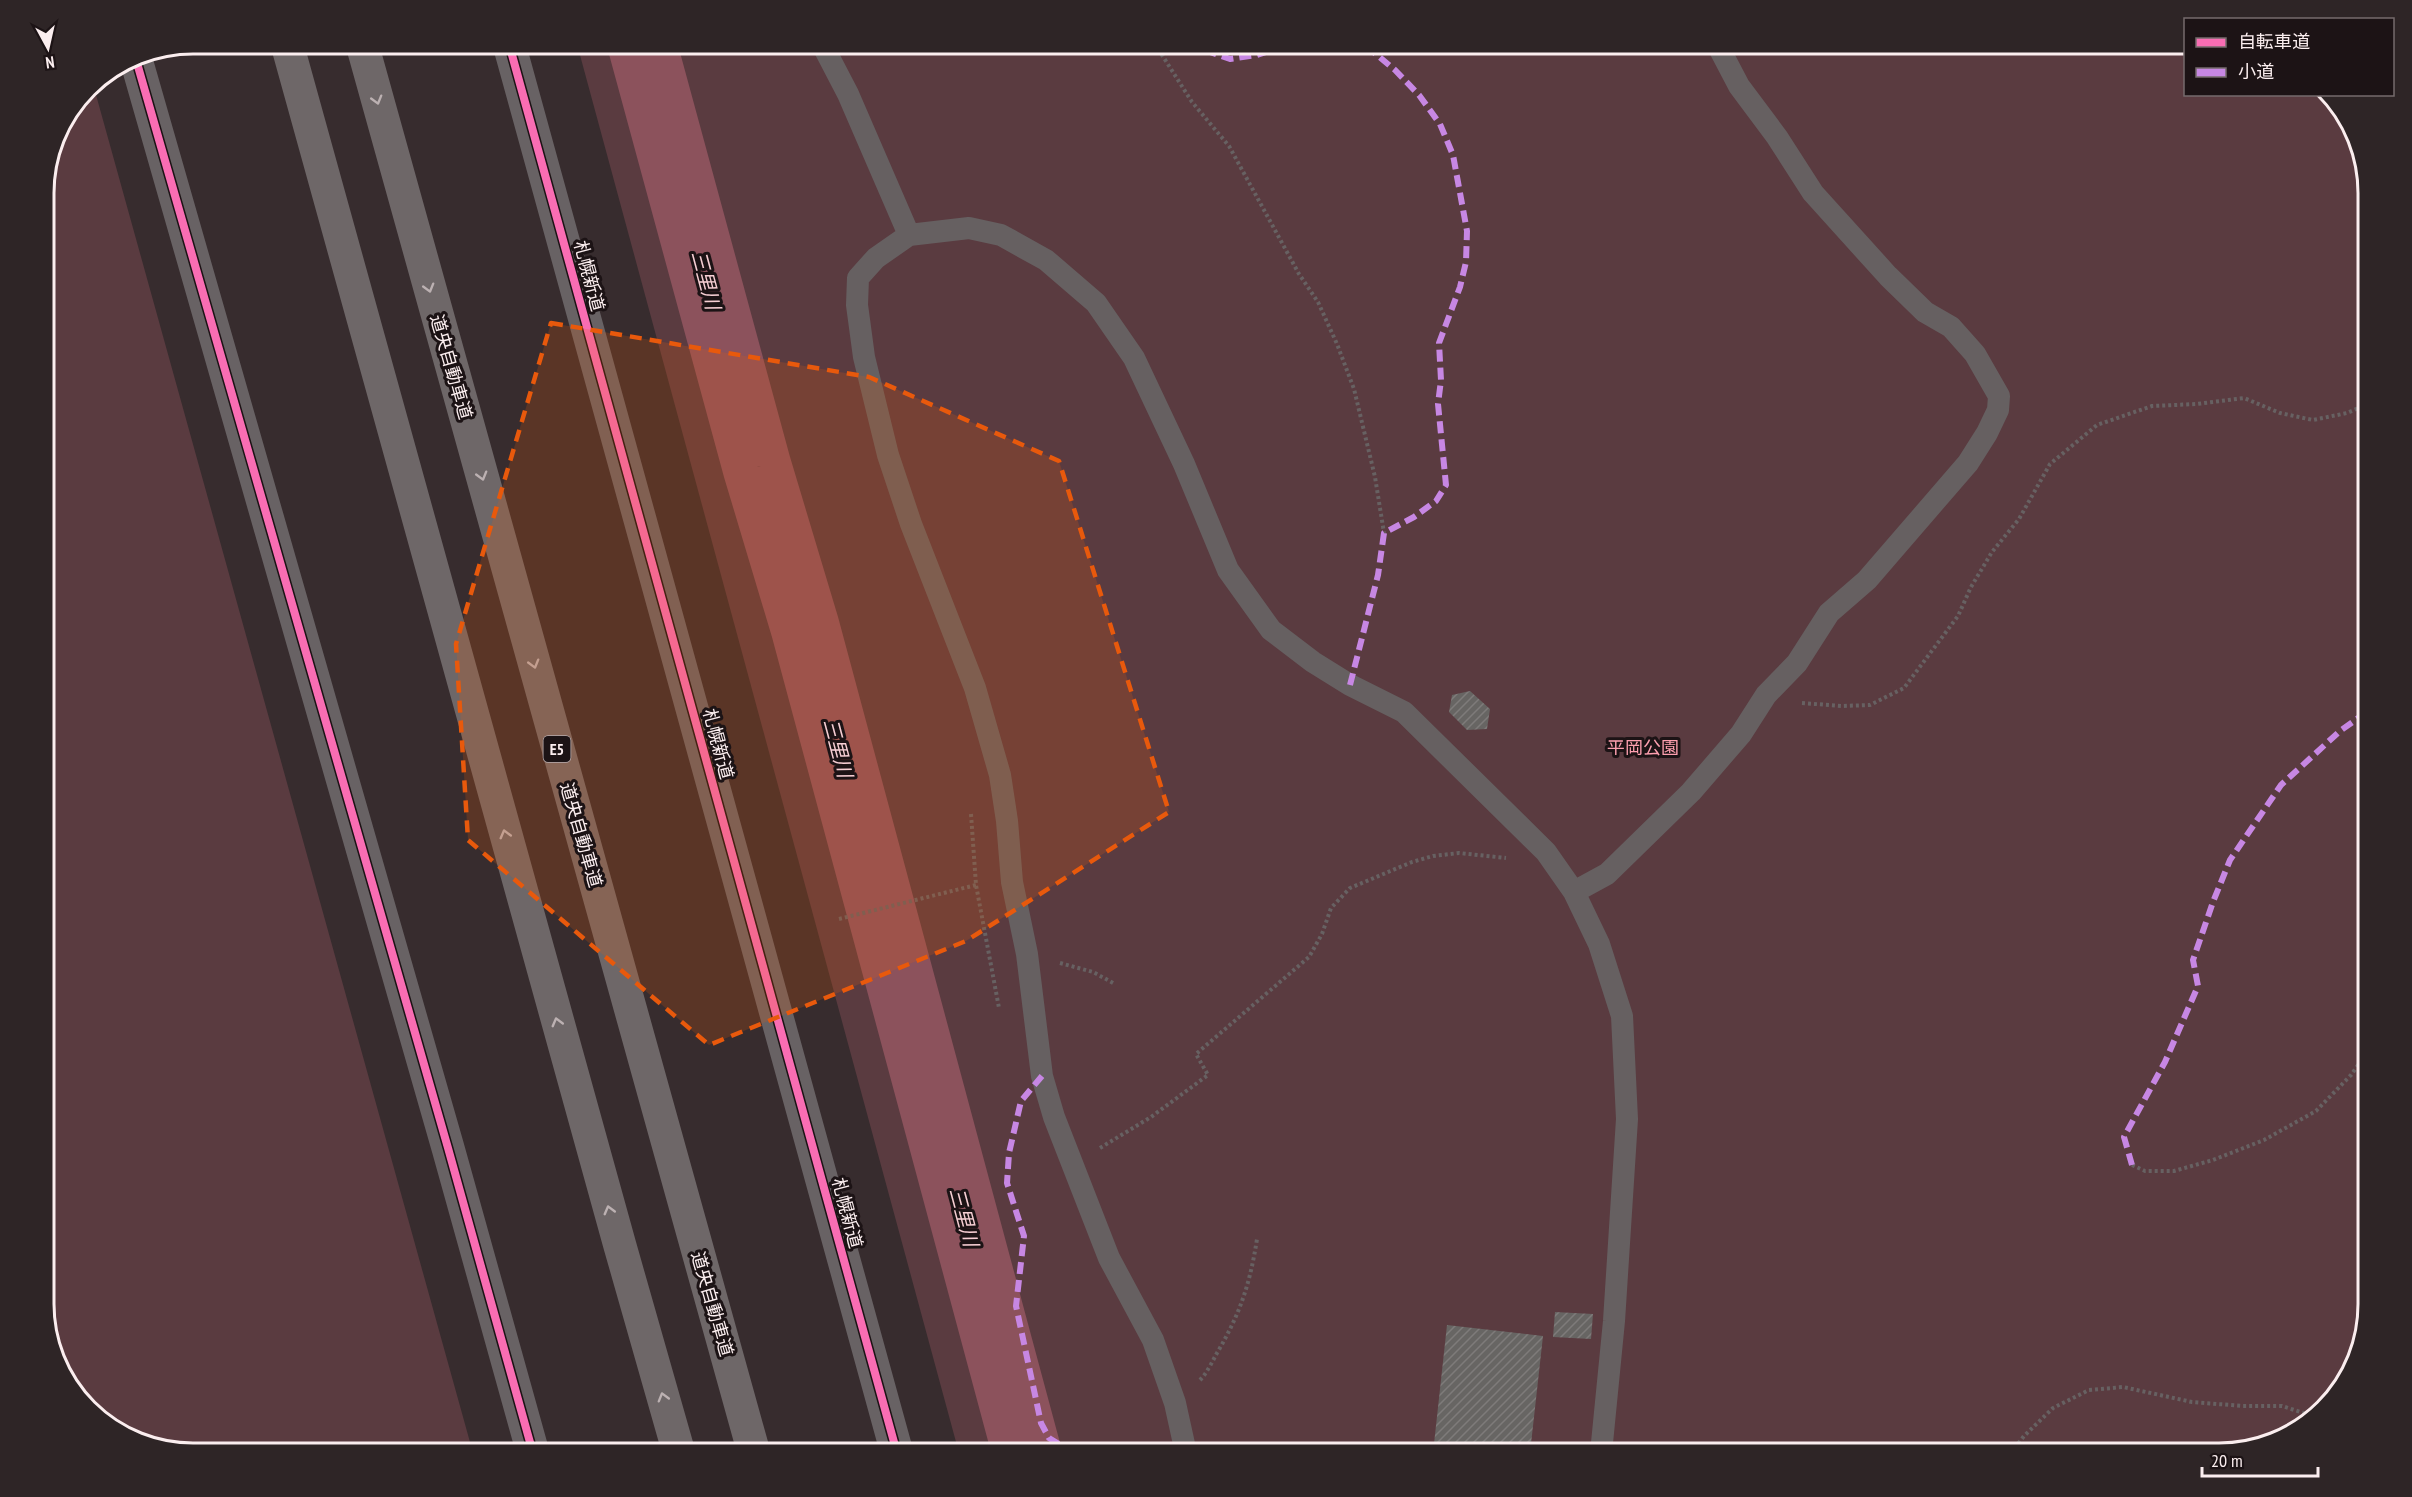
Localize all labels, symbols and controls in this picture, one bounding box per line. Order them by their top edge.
north arrow [18,18,78,78]
legend [2184,18,2394,96]
text: 自転車道 [2238,30,2310,53]
text: N [44,52,56,73]
text: 小道 [2238,60,2274,83]
one-way arrow [370,94,382,105]
street label: 札幌新道 [569,238,610,314]
water label: 三里川 [686,248,727,314]
one-way arrow [422,283,435,293]
street label: 道央自動車道 [426,312,477,422]
one-way arrow [474,471,487,481]
one-way arrow [526,658,539,668]
street label: 札幌新道 [698,706,739,782]
water label: 三里川 [818,716,859,782]
road number: E5 [544,736,570,762]
park label: 平岡公園 [1607,736,1679,759]
street label: 道央自動車道 [556,780,607,890]
one-way arrow [500,829,513,839]
one-way arrow [552,1017,565,1027]
street label: 札幌新道 [827,1175,868,1251]
water label: 三里川 [944,1185,985,1251]
one-way arrow [604,1205,617,1215]
street label: 道央自動車道 [687,1249,738,1359]
one-way arrow [658,1392,670,1403]
scale bar [2202,1440,2318,1478]
text: 20 m [2211,1449,2243,1472]

